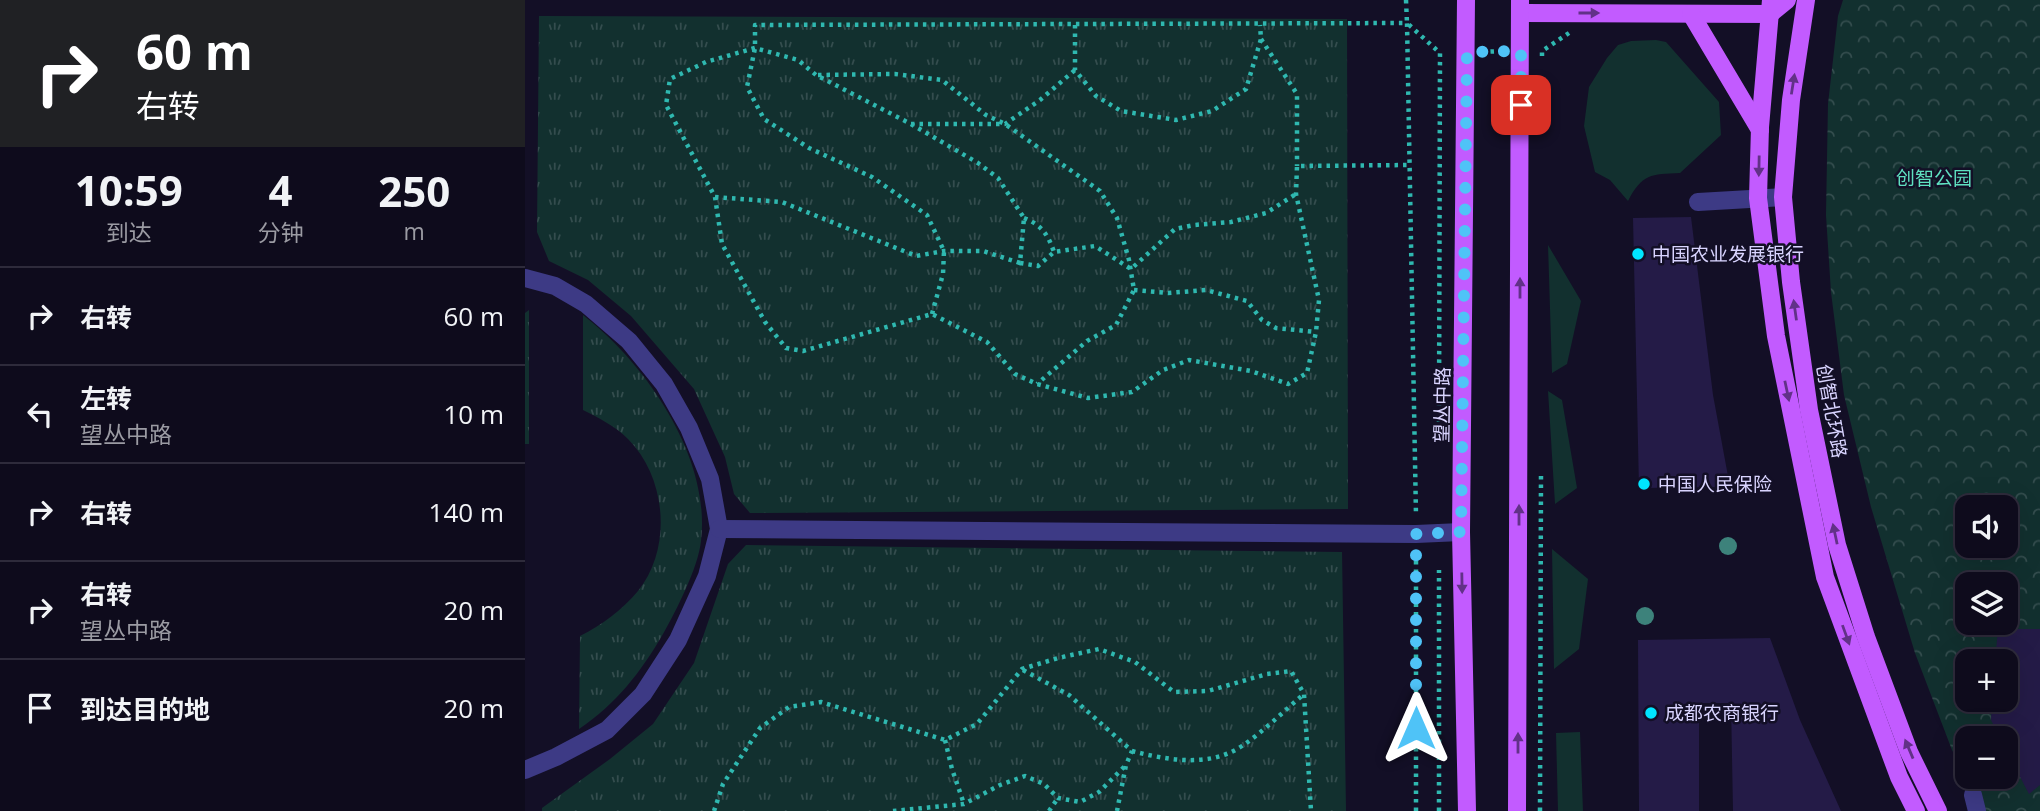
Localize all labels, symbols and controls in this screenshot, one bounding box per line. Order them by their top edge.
one-way arrow [1578,7,1600,19]
text: 60 m [136,18,253,84]
icon: right [21,28,112,119]
one-way arrow [1788,73,1799,95]
pin [1491,75,1551,135]
text: 右转 [136,84,200,127]
icon: arrive [1502,86,1540,124]
one-way arrow [1753,155,1765,177]
text: 10:59 [75,161,183,218]
text: 4 [268,161,292,218]
text: 250 [378,162,450,219]
park label: 创智公园 [1896,165,1972,191]
text: m [404,215,425,247]
text: 到达 [106,216,152,248]
text: 分钟 [257,216,303,248]
place label: 中国农业发展银行 [1652,241,1804,267]
marker: 中国农业发展银行 [1630,246,1646,262]
one-way arrow [1514,277,1526,299]
icon: right [21,297,59,335]
text: 60 m [443,298,504,334]
text: 右转 [80,299,132,335]
one-way arrow [1789,299,1800,321]
street label: 创智北环路 [1811,362,1853,460]
street label: 望丛中路 [1428,367,1456,443]
text: 左转 [80,380,132,416]
one-way arrow [1781,380,1792,402]
icon: left [21,395,59,433]
text: 10 m [443,396,504,432]
text: 望丛中路 [80,418,172,450]
place label: 中国人民保险 [1658,471,1772,497]
marker: 中国人民保险 [1636,476,1652,492]
icon: right [21,493,59,531]
text: 140 m [429,494,504,530]
text: 右转 [80,495,132,531]
map controls [1955,495,2018,789]
button: sound [1955,495,2018,558]
one-way arrow [1513,504,1525,526]
one-way arrow [1829,523,1840,545]
one-way arrow [1457,572,1468,594]
button: layers [1955,572,2018,635]
text: 右转 [80,576,132,612]
icon: right [21,591,59,629]
text: 20 m [443,592,504,628]
text: 望丛中路 [80,614,172,646]
one-way arrow [1841,625,1852,646]
button: + [1955,649,2018,712]
icon: arrive [21,689,59,727]
text: 20 m [443,690,504,726]
text: 到达目的地 [80,691,210,727]
position arrow [1379,691,1453,765]
place label: 成都农商银行 [1665,700,1779,726]
marker: 成都农商银行 [1643,705,1659,721]
button: − [1955,726,2018,789]
one-way arrow [1512,732,1524,754]
one-way arrow [1903,739,1914,760]

